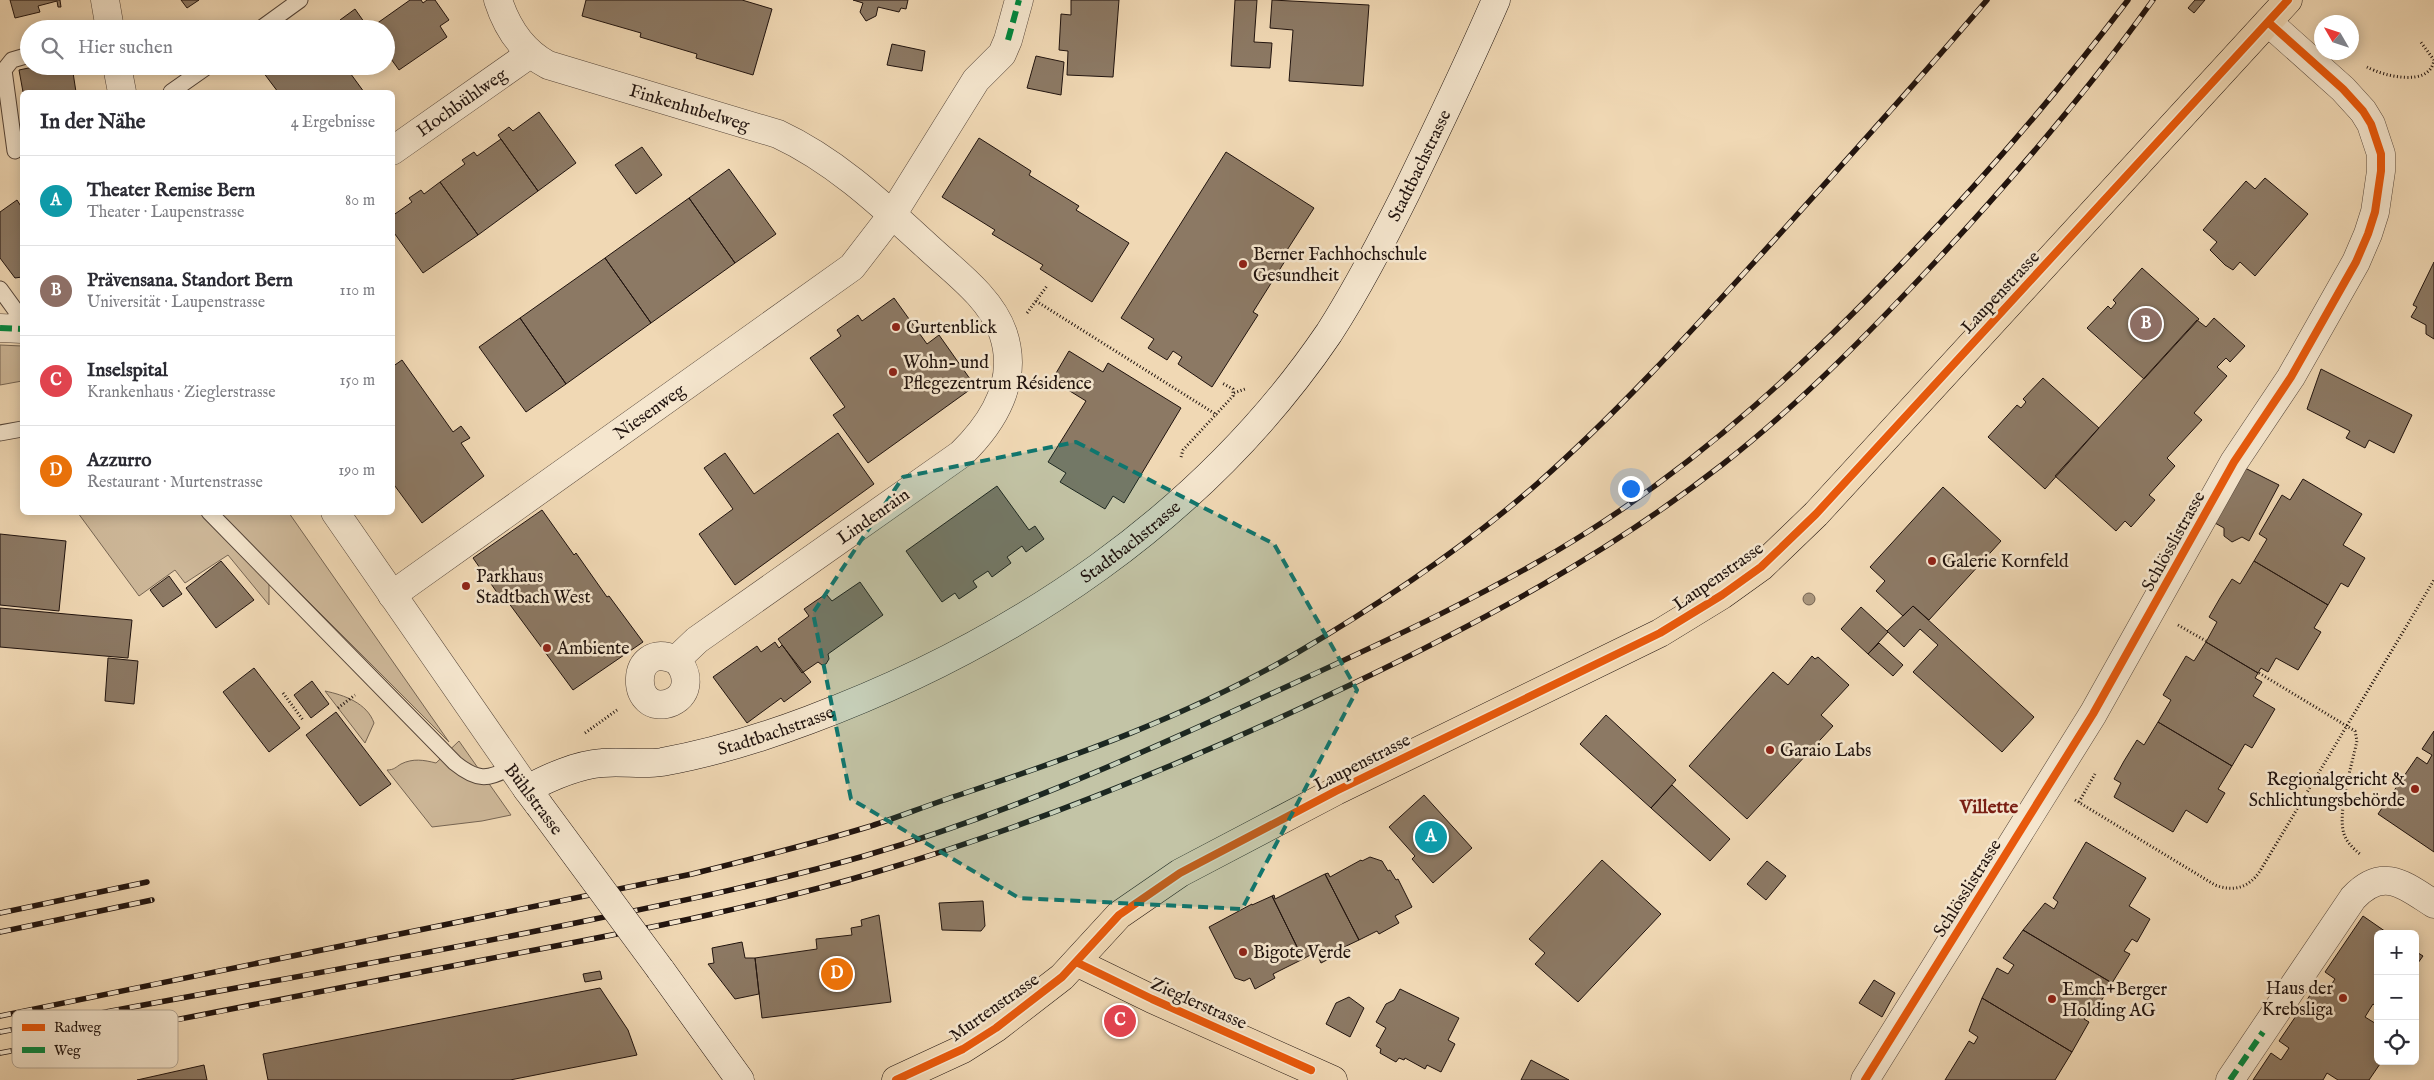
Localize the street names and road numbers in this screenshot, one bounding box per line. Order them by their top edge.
street label: Hochbühlweg [413,64,512,143]
street label: Finkenhubelweg [626,80,752,138]
street label: Stadtbachstrasse [1383,106,1457,226]
street label: Laupenstrasse [1957,247,2045,339]
street label: Niesenweg [610,379,690,446]
street label: Lindenrain [833,484,915,551]
street label: Schlösslistrasse [2137,487,2211,596]
street label: Stadtbachstrasse [1076,496,1186,590]
street label: Laupenstrasse [1669,538,1769,617]
street label: Stadtbachstrasse [715,701,838,762]
street label: Laupenstrasse [1311,729,1415,797]
street label: Bühlstrasse [498,760,567,840]
street label: Schlösslistrasse [1929,836,2008,942]
street label: Murtenstrasse [945,969,1044,1048]
street label: Zieglerstrasse [1147,973,1250,1036]

